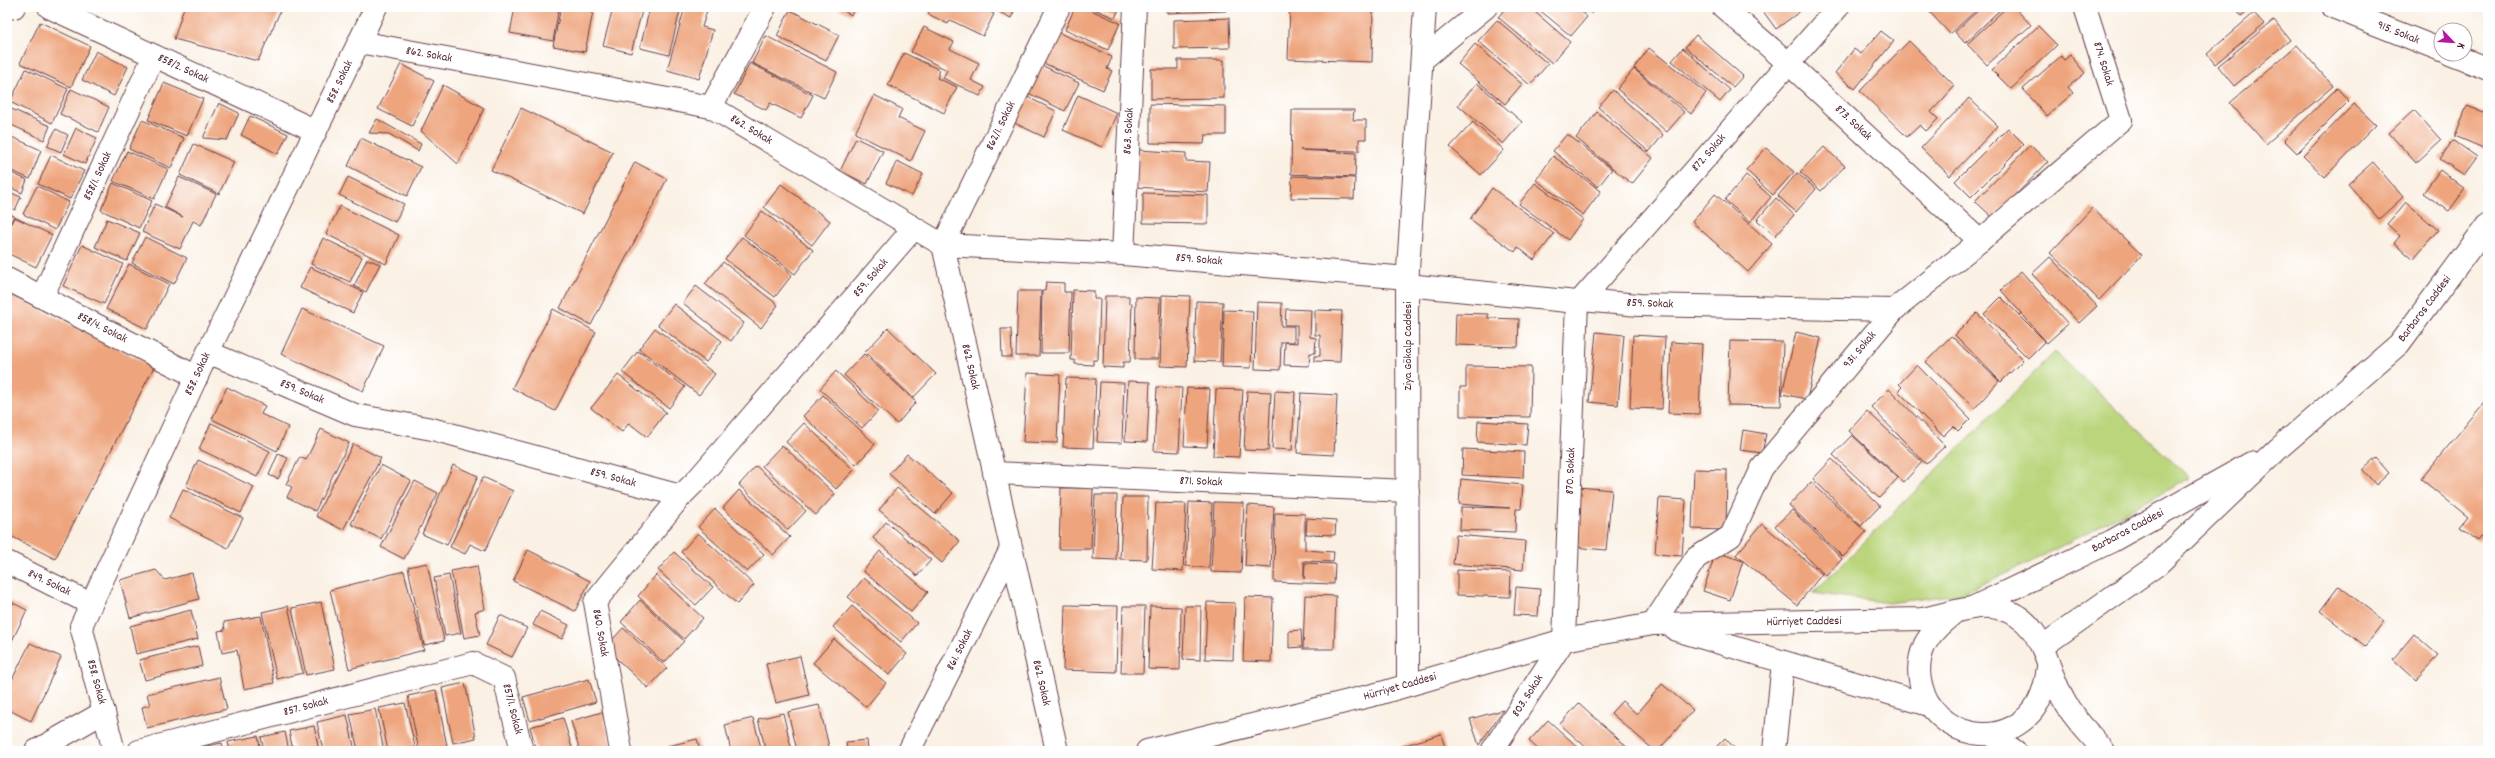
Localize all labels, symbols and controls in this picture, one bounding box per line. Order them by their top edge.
street label: 915. Sokak [2374,17,2422,49]
north arrow [2433,22,2473,62]
street label: 874. Sokak [2088,40,2118,88]
text: K [2452,40,2469,51]
street label: 862. Sokak [404,43,454,67]
street label: 858/2. Sokak [155,50,211,88]
street label: 858. Sokak [322,58,358,106]
street label: 862/1. Sokak [982,98,1020,153]
street label: 873. Sokak [1831,101,1876,145]
street label: 863. Sokak [1119,107,1139,155]
street label: 862. Sokak [727,111,775,149]
street label: 872. Sokak [1688,130,1730,176]
street label: 858/1. Sokak [79,149,117,203]
street label: 859. Sokak [1175,249,1223,271]
street label: 859. Sokak [849,255,893,301]
street label: Barbaros Caddesi [2394,272,2456,346]
street label: 859. Sokak [1626,295,1674,313]
street label: Ziya Gökalp Caddesi [1400,301,1417,391]
street label: 858/4. Sokak [74,308,130,348]
street label: 931. Sokak [1839,328,1881,372]
street label: 862. Sokak [956,342,984,392]
street label: 858. Sokak [181,349,215,398]
street label: 859. Sokak [277,375,327,409]
street label: 870. Sokak [1562,447,1580,495]
street label: 859. Sokak [588,464,638,492]
street label: 871. Sokak [1179,473,1223,491]
street label: Barbaros Caddesi [2089,505,2167,557]
street label: 849. Sokak [25,565,74,601]
street label: 860. Sokak [587,608,613,658]
street label: Hürriyet Caddesi [1766,613,1842,631]
street label: 861. Sokak [942,626,978,674]
street label: 858. Sokak [82,658,110,706]
street label: 862. Sokak [1027,658,1055,708]
street label: Hürriyet Caddesi [1362,668,1438,706]
street label: 803. Sokak [1508,671,1548,721]
street label: 857/1. Sokak [497,682,527,736]
street label: 857. Sokak [282,693,330,721]

